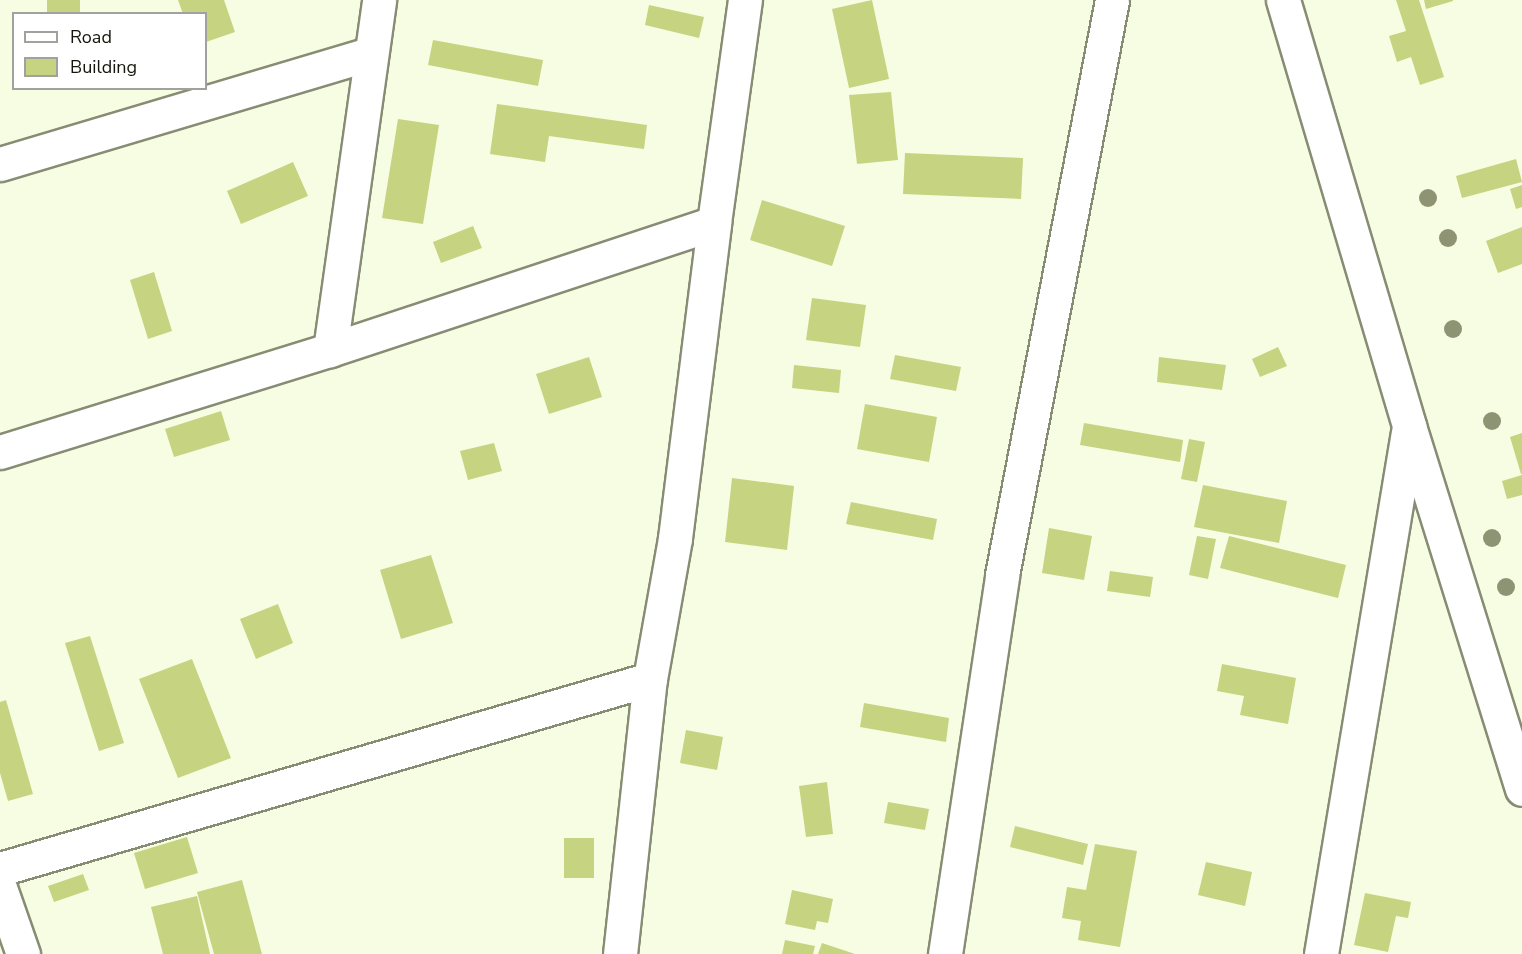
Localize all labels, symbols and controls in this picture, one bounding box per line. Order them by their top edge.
legend [12,12,207,90]
text: Road [70,25,112,49]
text: Building [70,55,137,79]

